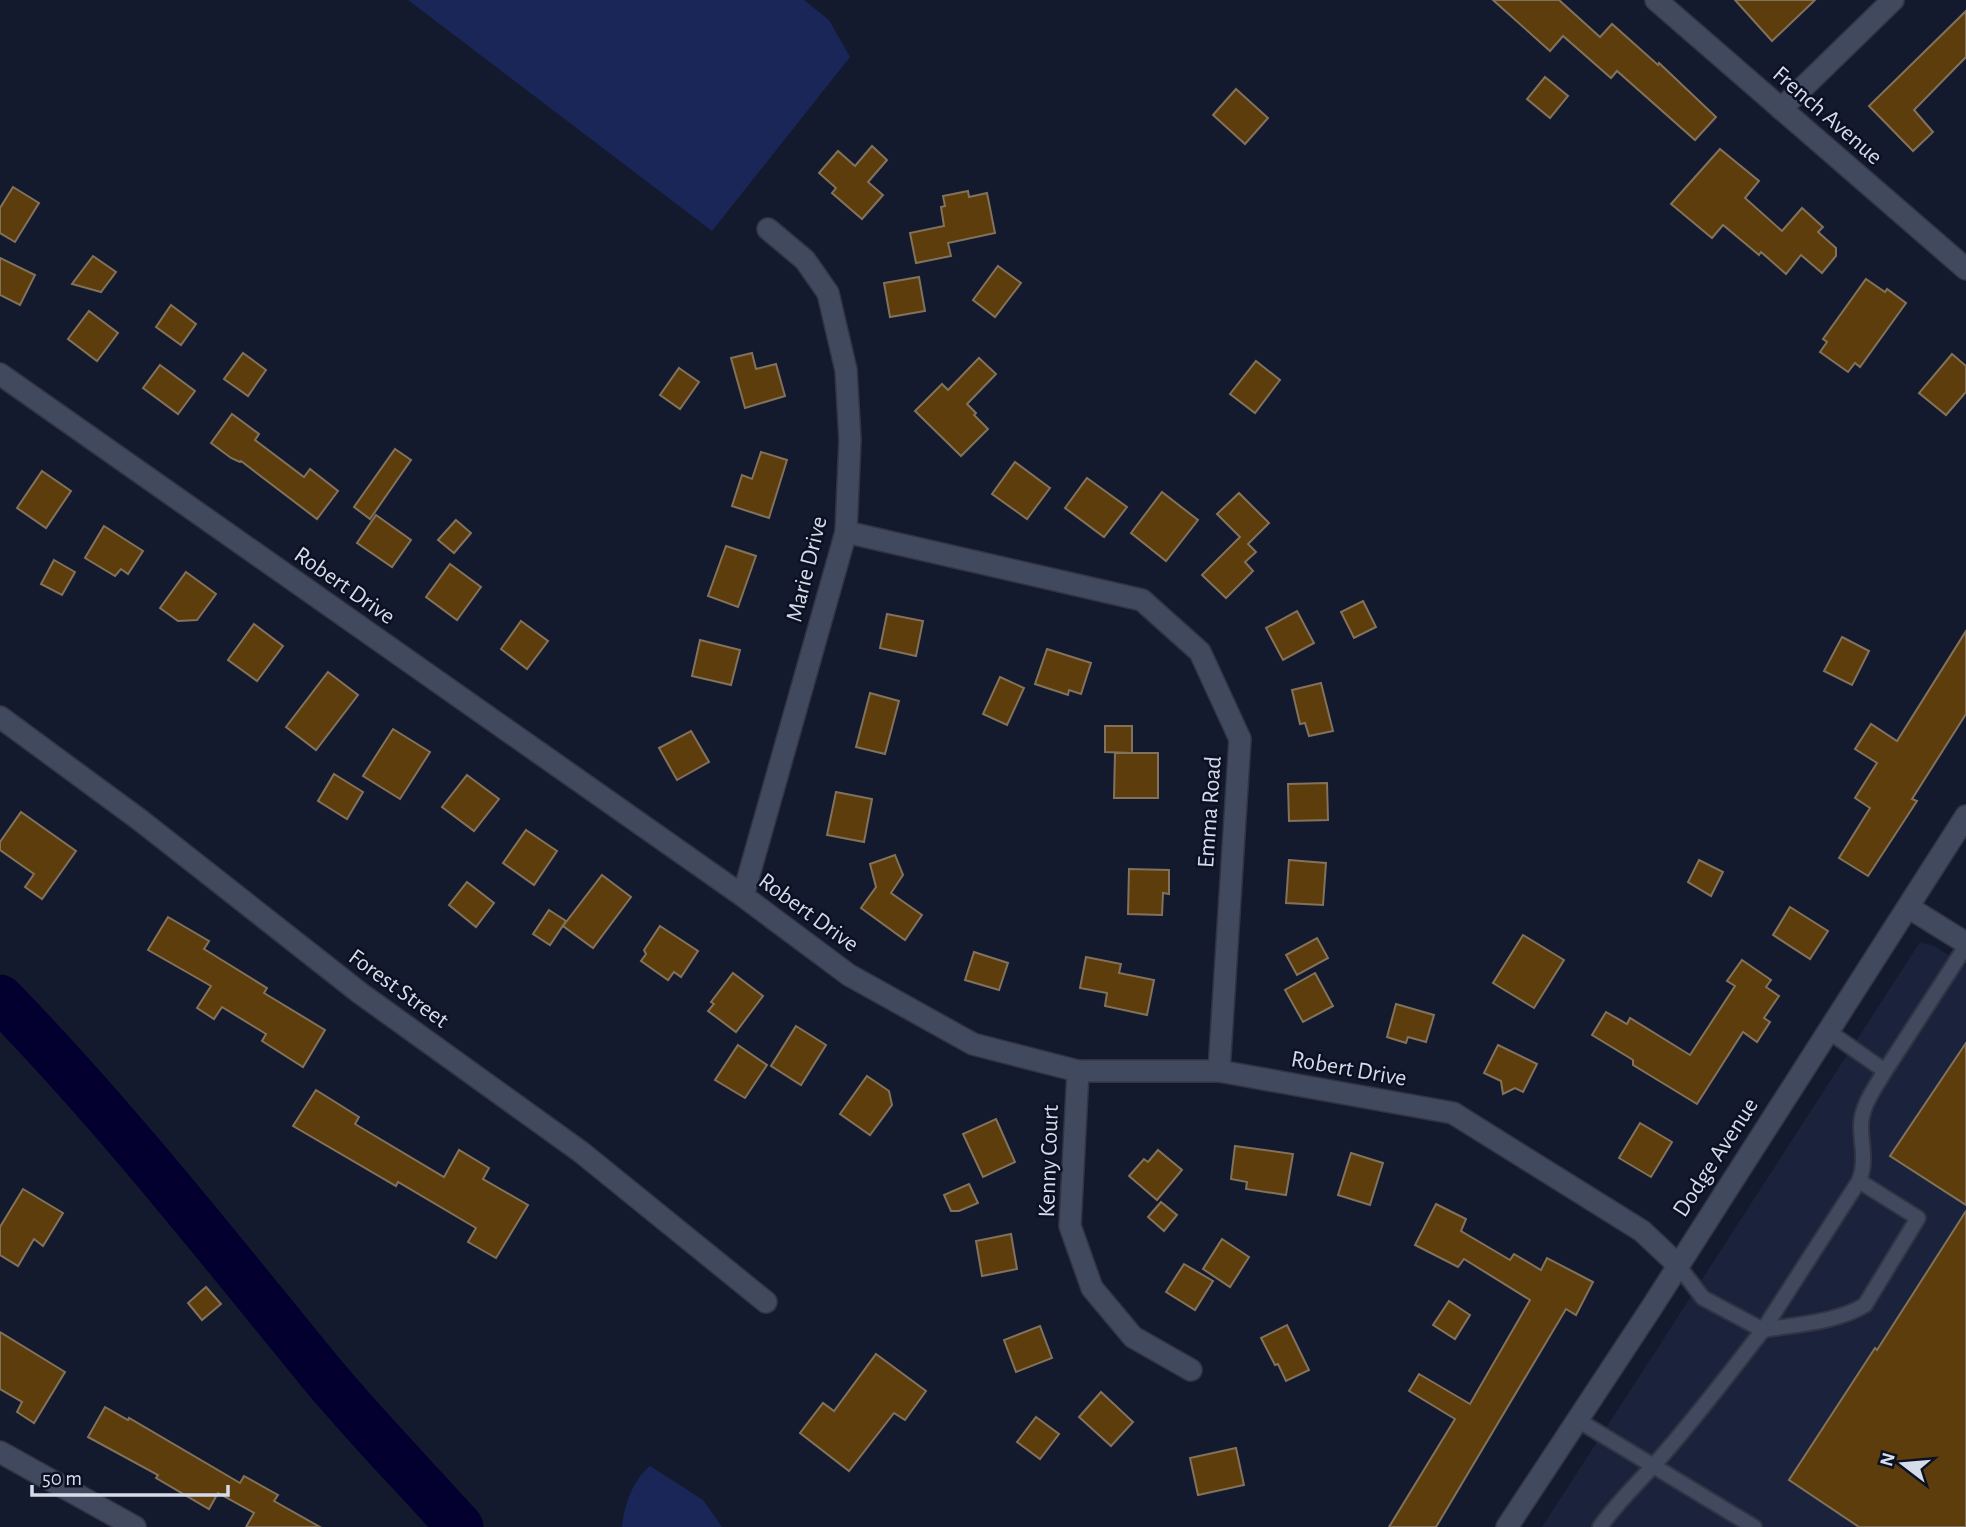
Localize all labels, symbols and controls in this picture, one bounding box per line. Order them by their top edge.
street label: French Avenue [1768,62,1887,170]
street label: Marie Drive [782,514,832,625]
street label: Robert Drive [290,542,399,629]
street label: Emma Road [1194,755,1226,869]
street label: Robert Drive [754,869,863,957]
street label: Forest Street [344,945,453,1033]
street label: Robert Drive [1289,1047,1408,1091]
street label: Dodge Avenue [1669,1094,1763,1221]
street label: Kenny Court [1035,1104,1063,1218]
north arrow [1868,1429,1938,1499]
text: N [1877,1451,1899,1469]
scale bar [32,1454,228,1498]
text: 50 m [42,1468,82,1489]

